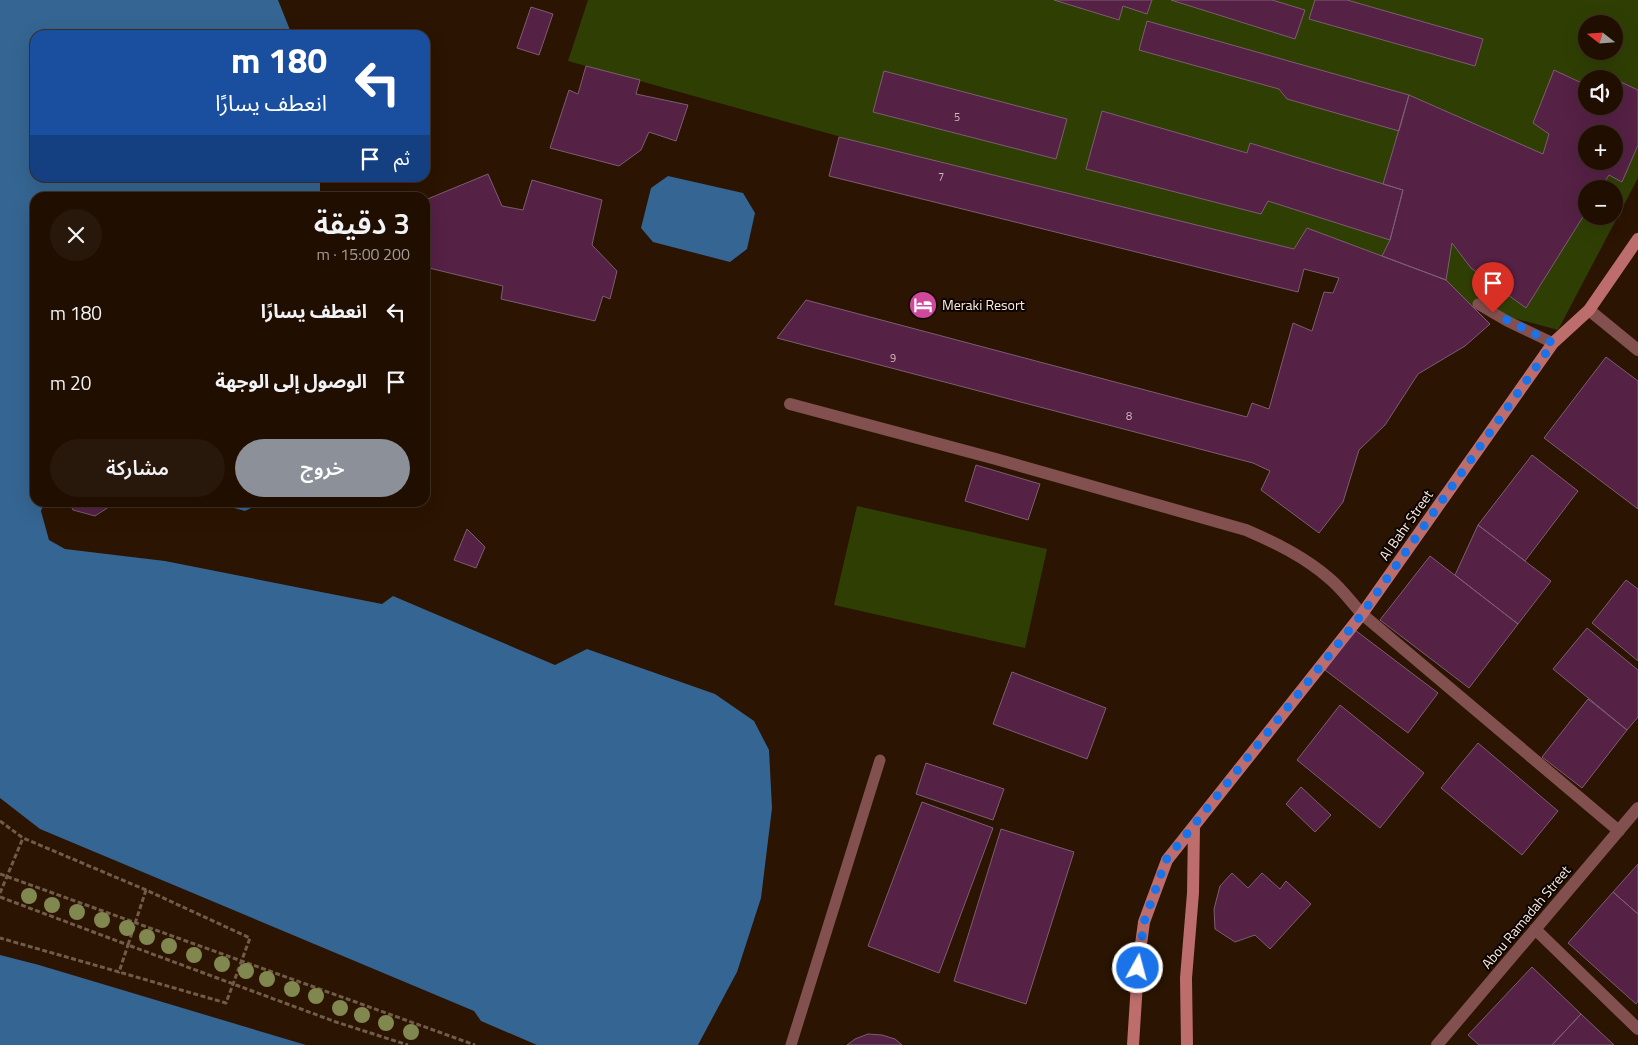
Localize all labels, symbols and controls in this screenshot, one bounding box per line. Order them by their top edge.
north arrow [1578,15,1622,60]
map controls [1578,15,1623,225]
text: 180 m [231,33,327,87]
icon: left [345,50,410,115]
button: sound [1578,70,1623,115]
text: انعطف يسارًا [215,86,327,120]
house number: 5 [954,109,960,125]
button: + [1578,125,1623,170]
text: ثم [394,143,410,172]
icon: arrive [356,145,384,173]
house number: 7 [938,169,944,185]
button: − [1578,180,1623,225]
text: 3 دقيقة [314,200,410,246]
button: close [50,209,102,261]
text: 200 m · 15:00 [316,242,410,266]
pin [1472,262,1514,313]
icon: arrive [1479,269,1507,297]
hotel icon: Meraki Resort [908,290,938,320]
place label: Meraki Resort [942,294,1025,315]
text: انعطف يسارًا [261,296,367,325]
text: 180 m [50,298,102,327]
icon: left [382,298,410,326]
house number: 9 [890,350,896,366]
text: الوصول إلى الوجهة [215,366,367,395]
text: 20 m [50,368,91,397]
icon: arrive [382,368,410,396]
house number: 8 [1126,408,1132,424]
button: مشاركة [50,439,225,497]
button: خروج [235,439,410,497]
street label: Al Bahr Street [1374,485,1438,564]
street label: Abou Ramadah Street [1476,860,1575,973]
position arrow [1111,941,1163,993]

